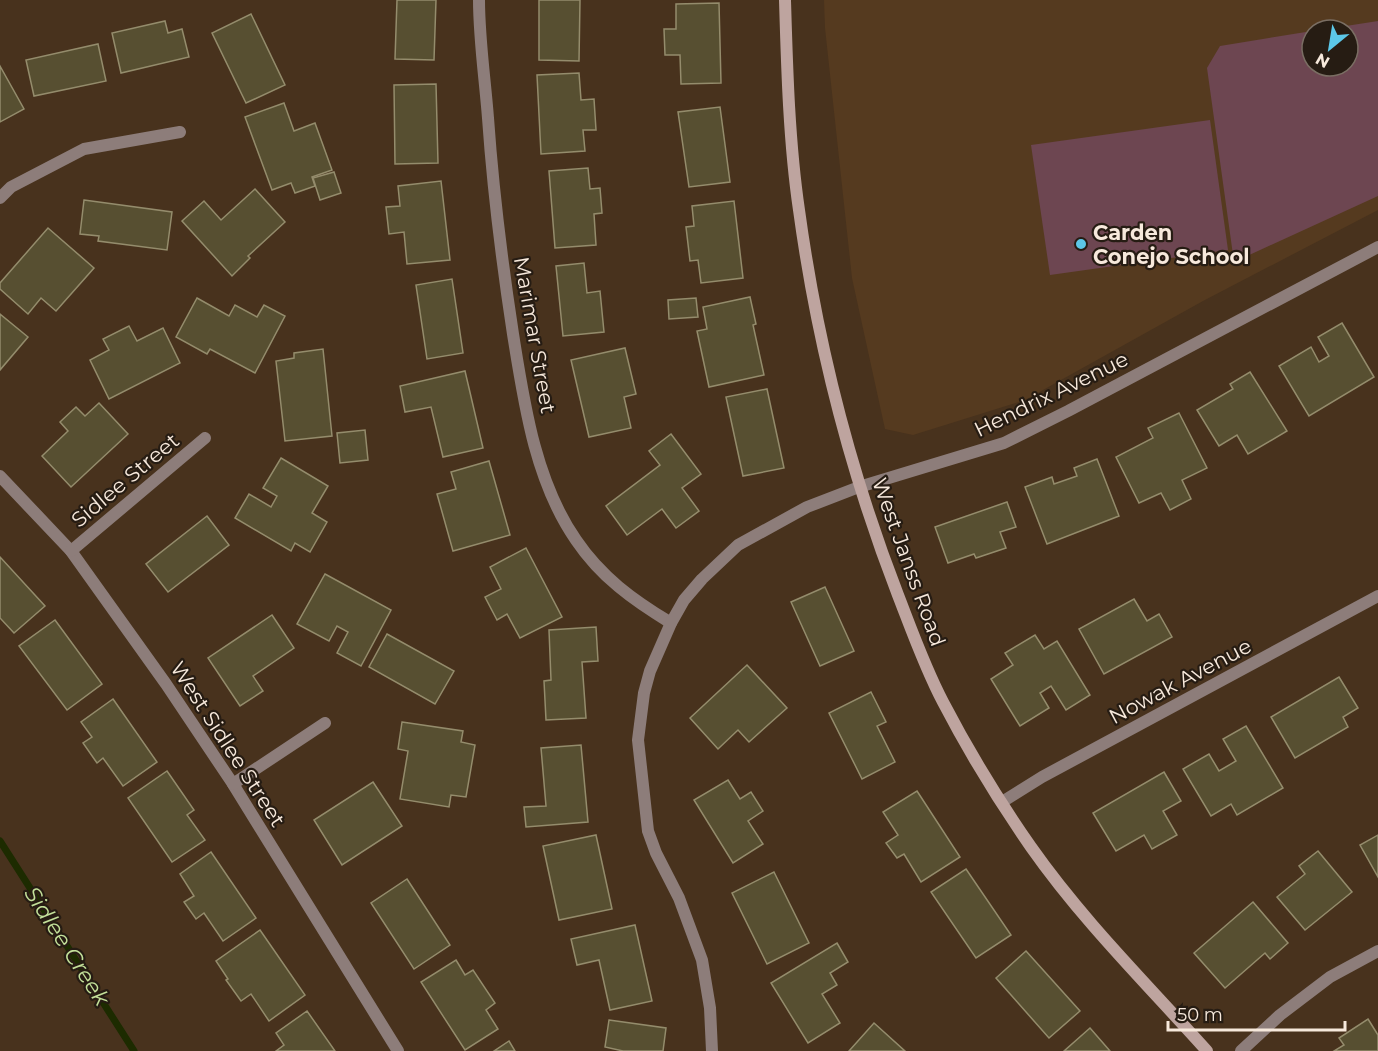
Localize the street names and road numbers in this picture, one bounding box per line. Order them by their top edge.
street label: Marimar Street [509,255,561,415]
street label: Hendrix Avenue [970,346,1132,442]
street label: Sidlee Street [66,428,184,532]
street label: West Janss Road [867,474,951,650]
street label: Nowak Avenue [1105,633,1255,729]
street label: West Sidlee Street [165,657,291,831]

